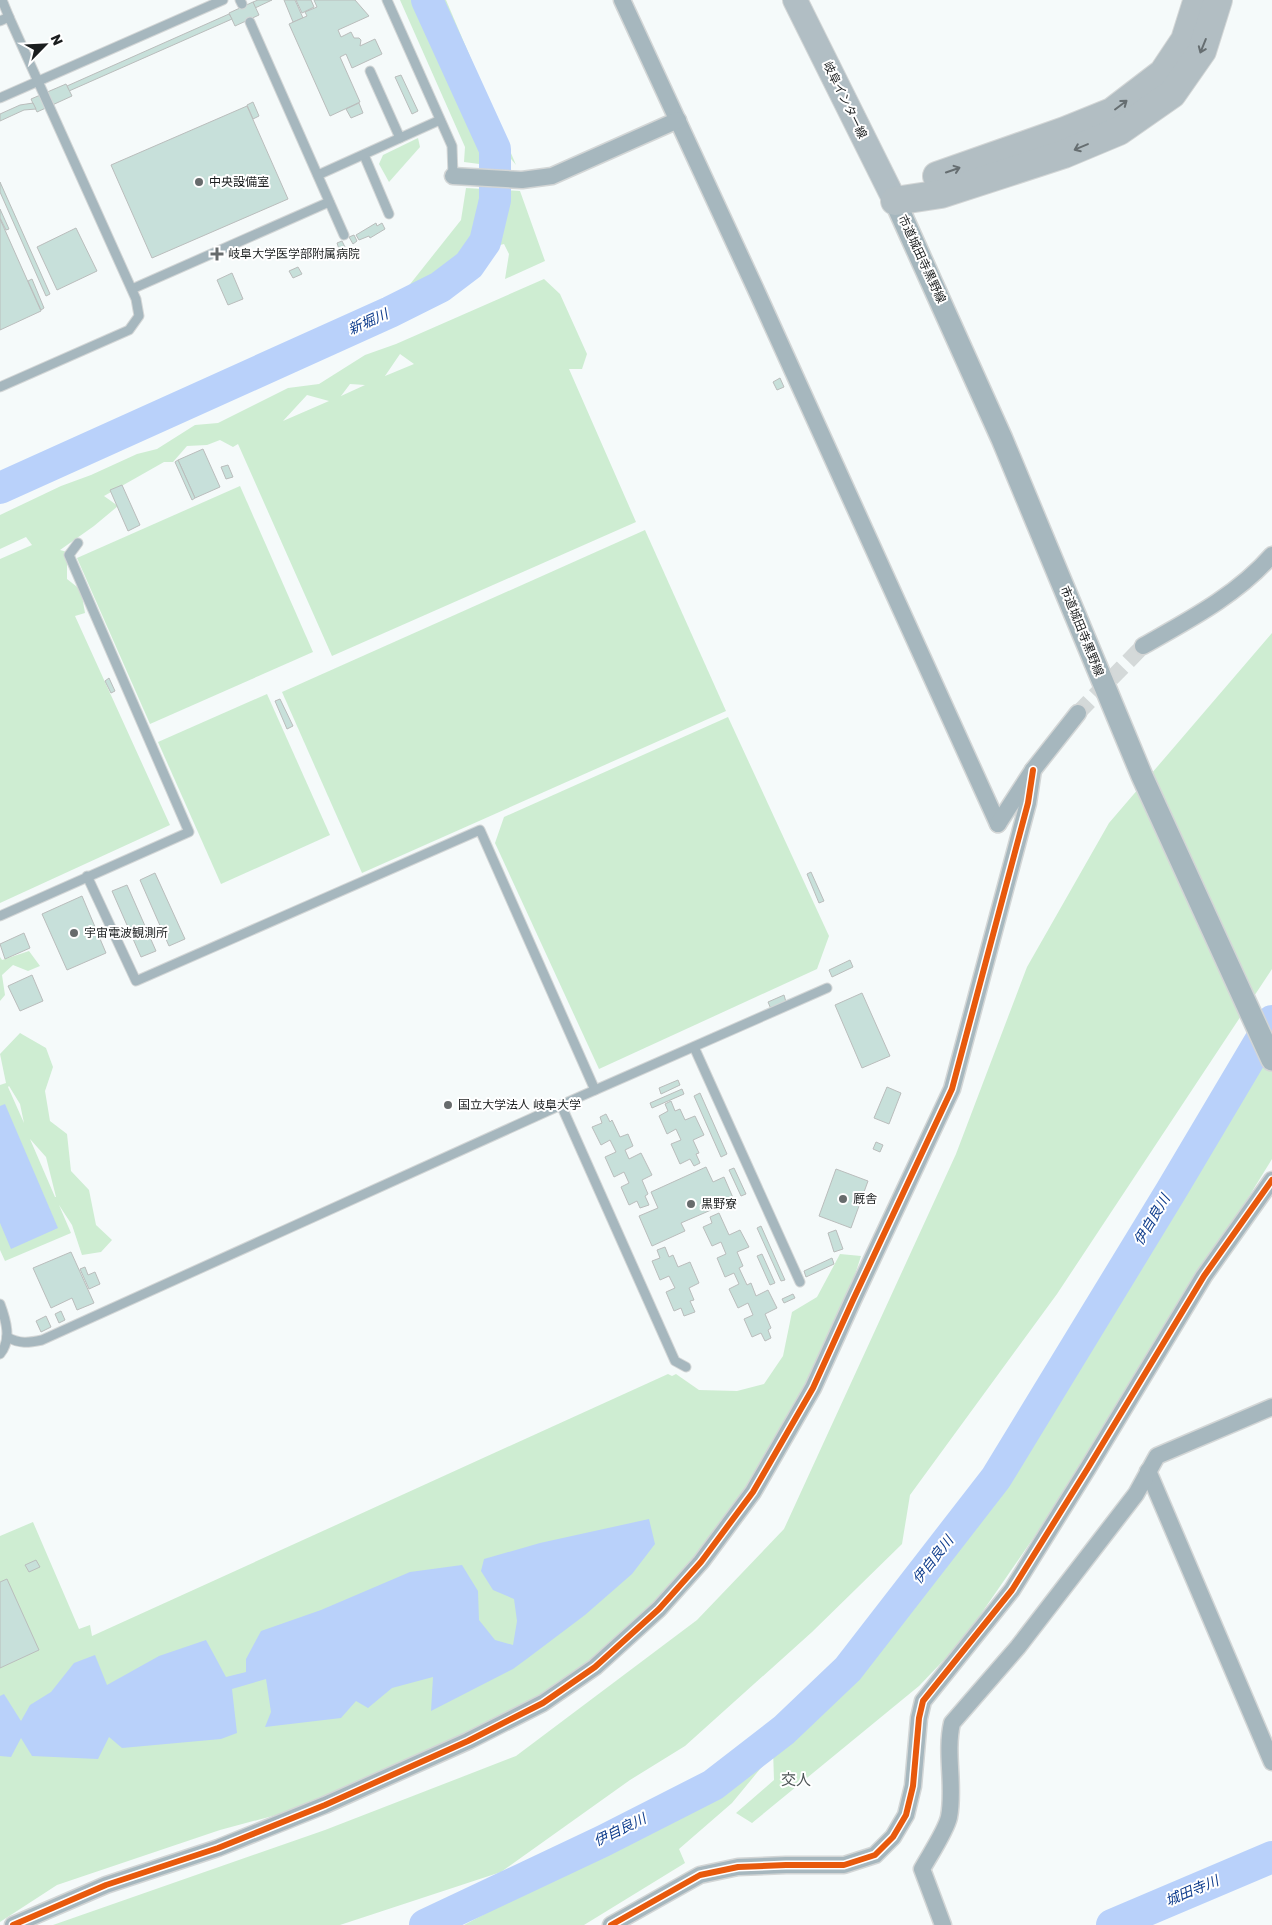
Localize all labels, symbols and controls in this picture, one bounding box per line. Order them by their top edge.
north arrow [20,20,70,70]
text: N [47,32,66,48]
one-way arrow [1197,38,1207,53]
street label: 岐阜インター線 [820,59,870,141]
one-way arrow [1114,100,1127,111]
one-way arrow [1074,142,1089,152]
one-way arrow [945,165,960,174]
place label: 中央設備室 [209,175,269,189]
marker: 中央設備室 [193,176,205,188]
street label: 市道城田寺黒野線 [895,213,949,305]
marker: 岐阜大学医学部附属病院 [210,247,224,261]
place label: 岐阜大学医学部附属病院 [228,247,360,261]
water label: 新堀川 [345,305,392,338]
street label: 市道城田寺黒野線 [1058,584,1106,678]
place label: 宇宙電波観測所 [84,926,168,940]
marker: 宇宙電波観測所 [68,927,80,939]
place label: 国立大学法人 岐阜大学 [458,1098,581,1112]
marker: 国立大学法人 岐阜大学 [442,1099,454,1111]
water label: 伊自良川 [1130,1190,1175,1248]
place label: 厩舎 [853,1192,877,1206]
marker: 厩舎 [837,1193,849,1205]
place label: 黒野寮 [701,1197,737,1211]
marker: 黒野寮 [685,1198,697,1210]
water label: 伊自良川 [909,1531,958,1587]
district label: 交人 [781,1771,811,1789]
water label: 伊自良川 [591,1809,651,1850]
water label: 城田寺川 [1163,1871,1223,1910]

